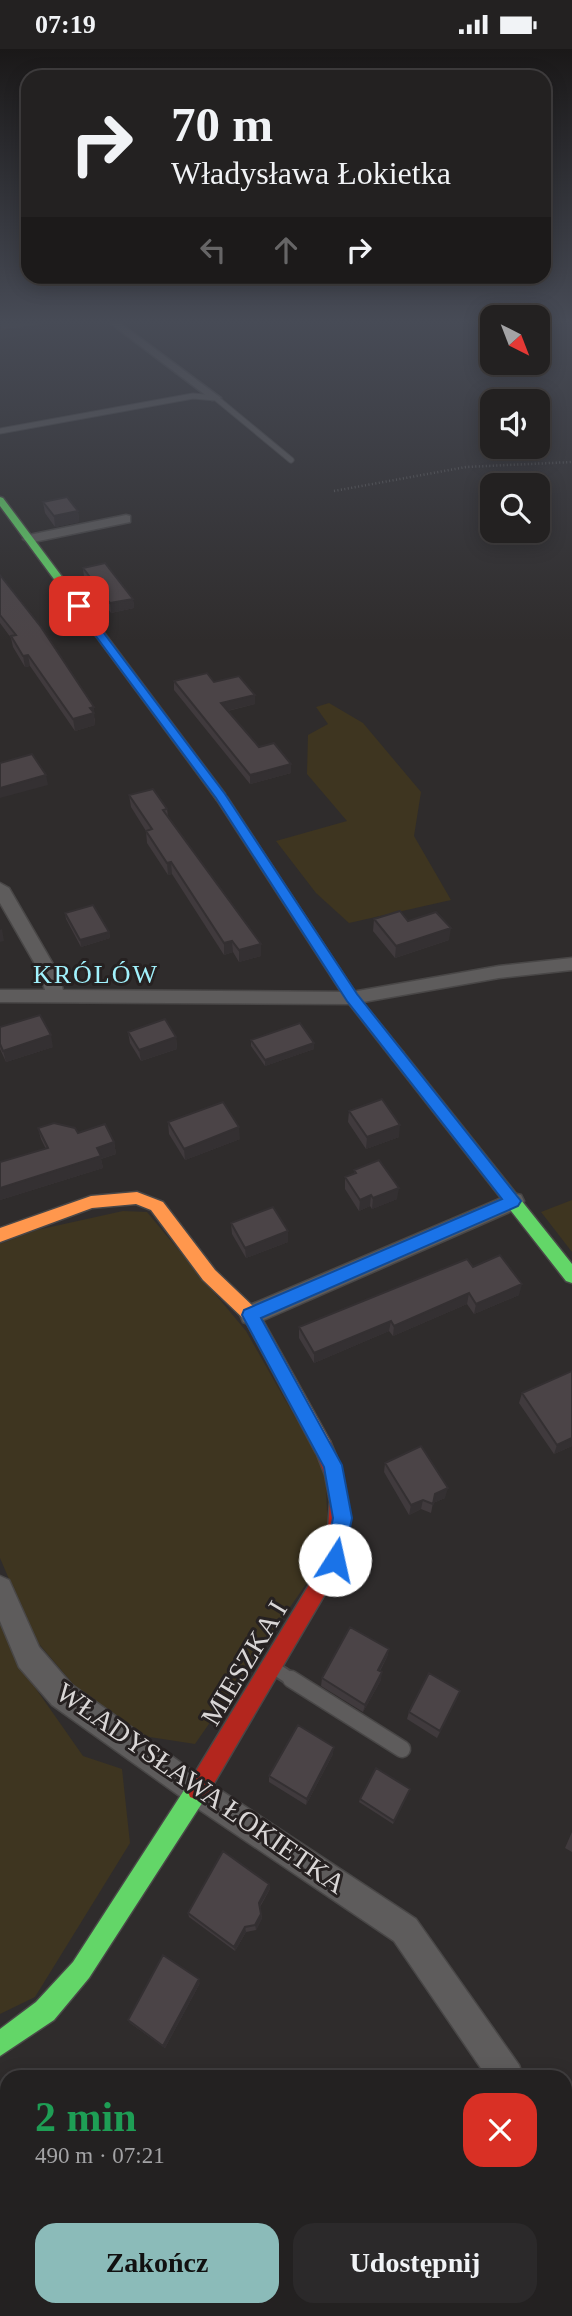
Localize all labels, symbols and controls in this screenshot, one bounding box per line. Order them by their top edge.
text: 07:19 [35,10,96,39]
text: 70 m [171,97,273,152]
icon: right [56,98,147,189]
text: Władysława Łokietka [171,155,451,191]
icon: left [194,231,232,269]
icon: ahead [267,231,305,269]
icon: right [340,231,378,269]
north arrow [480,305,550,375]
map controls [480,305,550,543]
button: sound [480,389,550,459]
button: search [480,473,550,543]
pin [49,576,109,636]
icon: arrive [60,587,98,625]
district label: KRÓLÓW [33,960,159,989]
position arrow [298,1523,372,1597]
street label: MIESZKA I [195,1595,293,1731]
street label: WŁADYSŁAWA ŁOKIETKA [51,1676,352,1900]
button: close [463,2093,537,2167]
text: 2 min [35,2094,137,2140]
text: 490 m · 07:21 [35,2143,165,2168]
button: Zakończ [35,2223,279,2303]
button: Udostępnij [293,2223,537,2303]

